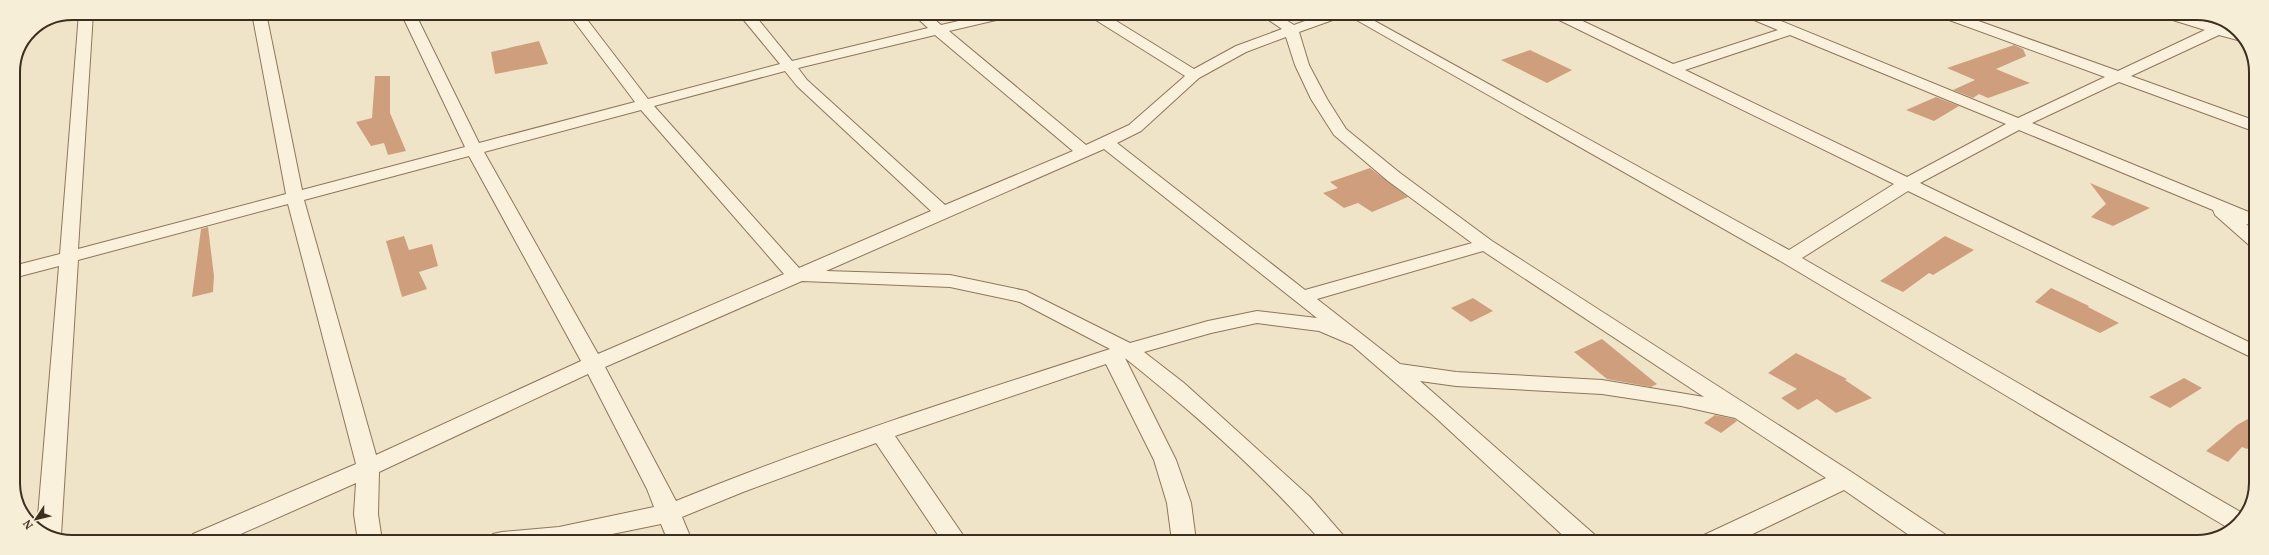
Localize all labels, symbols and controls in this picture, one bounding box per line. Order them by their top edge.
north arrow [16,499,56,539]
text: N [19,517,36,532]

